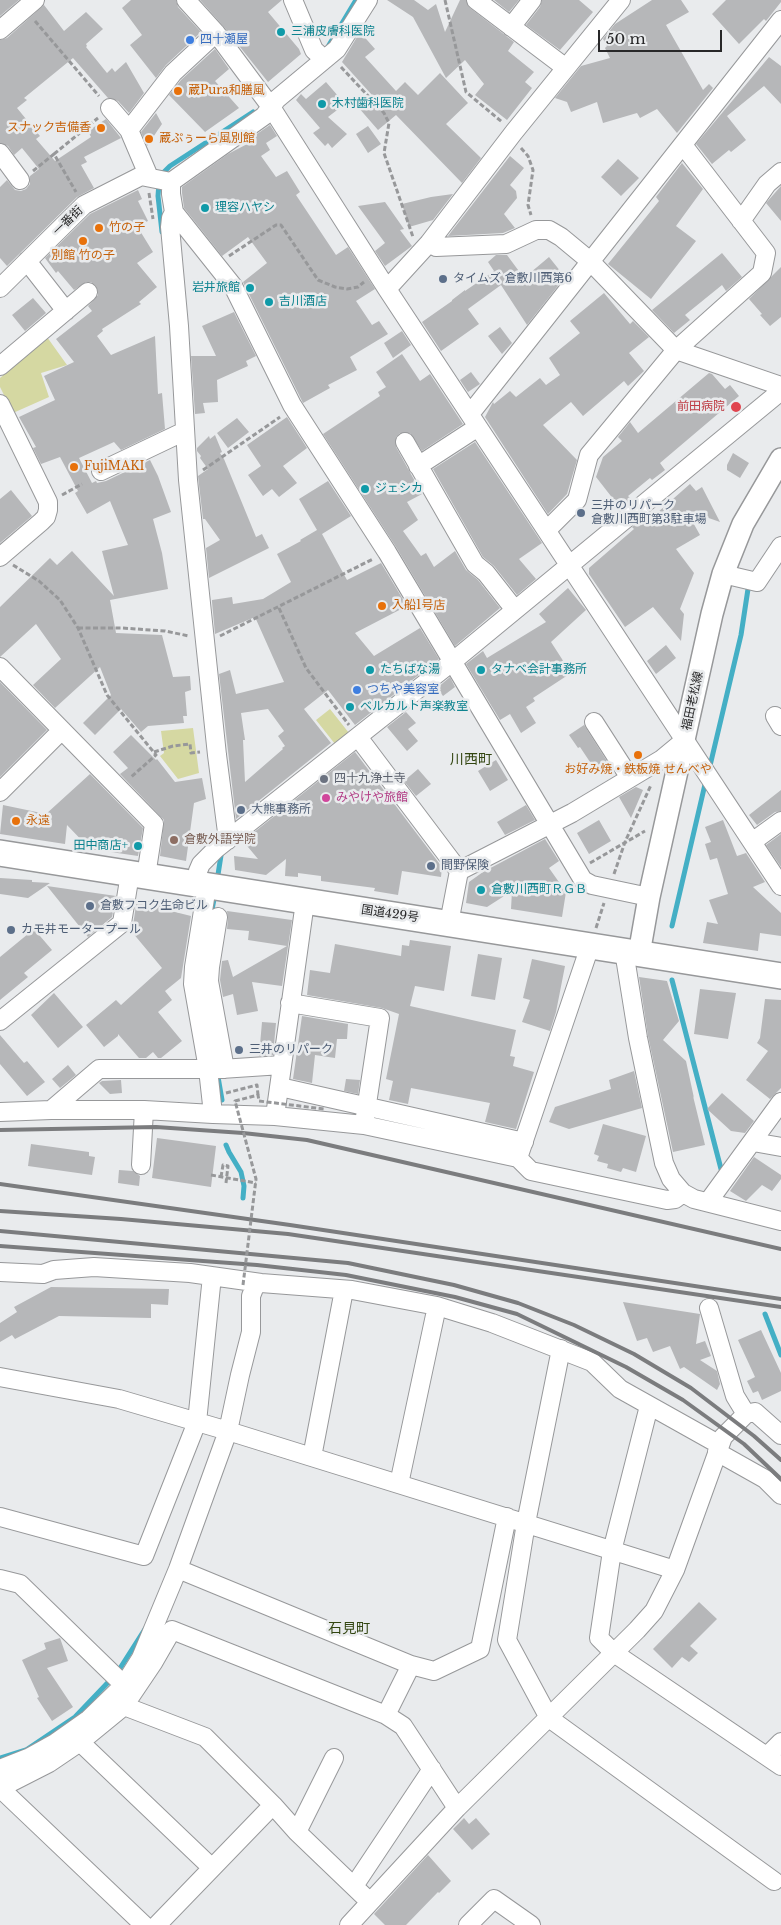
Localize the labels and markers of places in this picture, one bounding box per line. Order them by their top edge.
place label: 三浦皮膚科医院 [291,25,375,39]
marker: 三浦皮膚科医院 [275,26,287,38]
place label: 四十瀬屋 [200,33,248,47]
marker: 四十瀬屋 [184,34,196,46]
place label: 蔵Pura和膳風 [188,84,265,98]
marker: 蔵Pura和膳風 [172,85,184,97]
place label: 木村歯科医院 [332,97,404,111]
marker: 木村歯科医院 [316,98,328,110]
place label: スナック吉備香 [7,121,91,135]
marker: スナック吉備香 [95,122,107,134]
place label: 蔵ぷぅーら風別館 [159,132,255,146]
marker: 蔵ぷぅーら風別館 [143,133,155,145]
place label: 理容ハヤシ [215,201,275,215]
marker: 理容ハヤシ [199,202,211,214]
place label: 竹の子 [109,221,145,235]
marker: 竹の子 [93,222,105,234]
marker: 別館 竹の子 [77,235,89,247]
place label: 別館 竹の子 [51,249,115,263]
place label: タイムズ 倉敷川西第6 [453,272,572,286]
marker: タイムズ 倉敷川西第6 [437,273,449,285]
place label: 岩井旅館 [192,281,240,295]
marker: 岩井旅館 [244,282,256,294]
place label: 吉川酒店 [279,295,327,309]
marker: 吉川酒店 [263,296,275,308]
place label: 前田病院 [677,400,725,414]
marker: 前田病院 [729,400,743,414]
place label: FujiMAKI [84,460,144,474]
marker: FujiMAKI [68,461,80,473]
place label: ジェシカ [375,482,423,496]
marker: ジェシカ [359,483,371,495]
place label: 三井のリパーク 倉敷川西町第3駐車場 [591,499,706,527]
marker: 三井のリパーク 倉敷川西町第3駐車場 [575,507,587,519]
place label: 入船1号店 [392,599,445,613]
marker: 入船1号店 [376,600,388,612]
place label: たちばな湯 [380,663,440,677]
place label: タナベ会計事務所 [491,663,587,677]
marker: たちばな湯 [364,664,376,676]
marker: タナベ会計事務所 [475,664,487,676]
place label: つちや美容室 [367,683,439,697]
marker: つちや美容室 [351,684,363,696]
place label: ベルカルト声楽教室 [360,700,468,714]
marker: ベルカルト声楽教室 [344,701,356,713]
marker: お好み焼・鉄板焼 せんべや [632,749,644,761]
place label: お好み焼・鉄板焼 せんべや [564,763,712,777]
place label: 四十九浄土寺 [334,772,406,786]
marker: 四十九浄土寺 [318,773,330,785]
place label: みやけや旅館 [336,791,408,805]
marker: みやけや旅館 [320,792,332,804]
place label: 大熊事務所 [251,803,311,817]
marker: 大熊事務所 [235,804,247,816]
place label: 永遠 [26,814,50,828]
marker: 永遠 [10,815,22,827]
place label: 倉敷外語学院 [184,833,256,847]
marker: 倉敷外語学院 [168,834,180,846]
place label: 田中商店+ [73,839,128,853]
marker: 田中商店+ [132,840,144,852]
place label: 間野保険 [441,859,489,873]
marker: 間野保険 [425,860,437,872]
place label: 倉敷川西町ＲＧＢ [491,883,587,897]
marker: 倉敷川西町ＲＧＢ [475,884,487,896]
place label: 倉敷フコク生命ビル [100,899,208,913]
marker: 倉敷フコク生命ビル [84,900,96,912]
place label: カモ井モータープール [21,923,141,937]
marker: カモ井モータープール [5,924,17,936]
place label: 三井のリパーク [249,1043,333,1057]
marker: 三井のリパーク [233,1044,245,1056]

